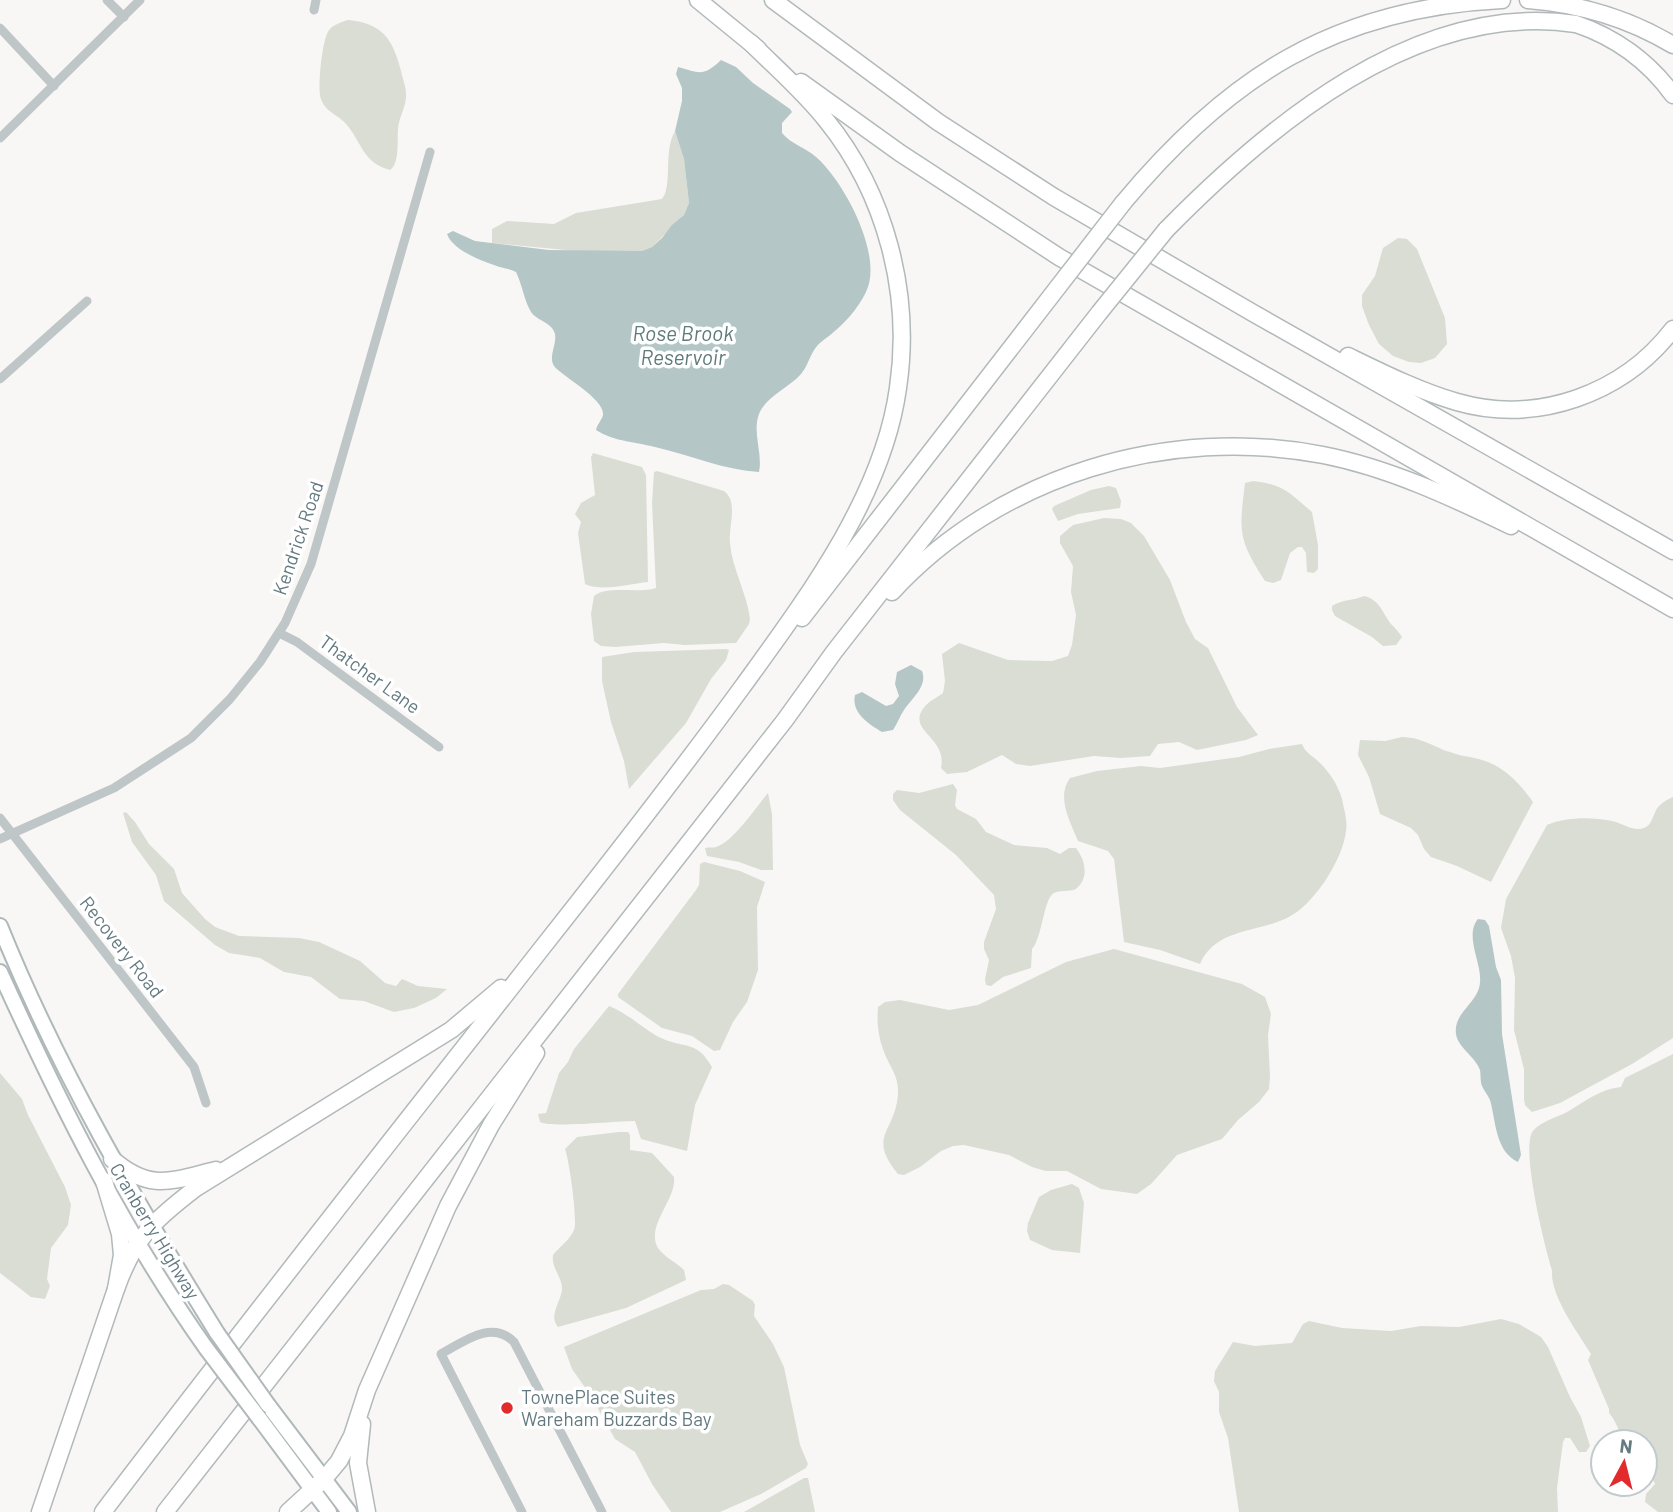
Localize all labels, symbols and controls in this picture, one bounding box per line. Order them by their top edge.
water label: Rose Brook Reservoir [633,320,734,369]
street label: Kendrick Road [267,478,328,598]
street label: Thatcher Lane [315,629,425,718]
street label: Recovery Road [76,891,169,1002]
street label: Cranberry Highway [106,1158,205,1303]
place label: TownePlace Suites Wareham Buzzards Bay [521,1385,712,1430]
marker: TownePlace Suites Wareham Buzzards Bay [499,1400,515,1416]
north arrow [1589,1428,1659,1498]
text: N [1618,1433,1634,1458]

